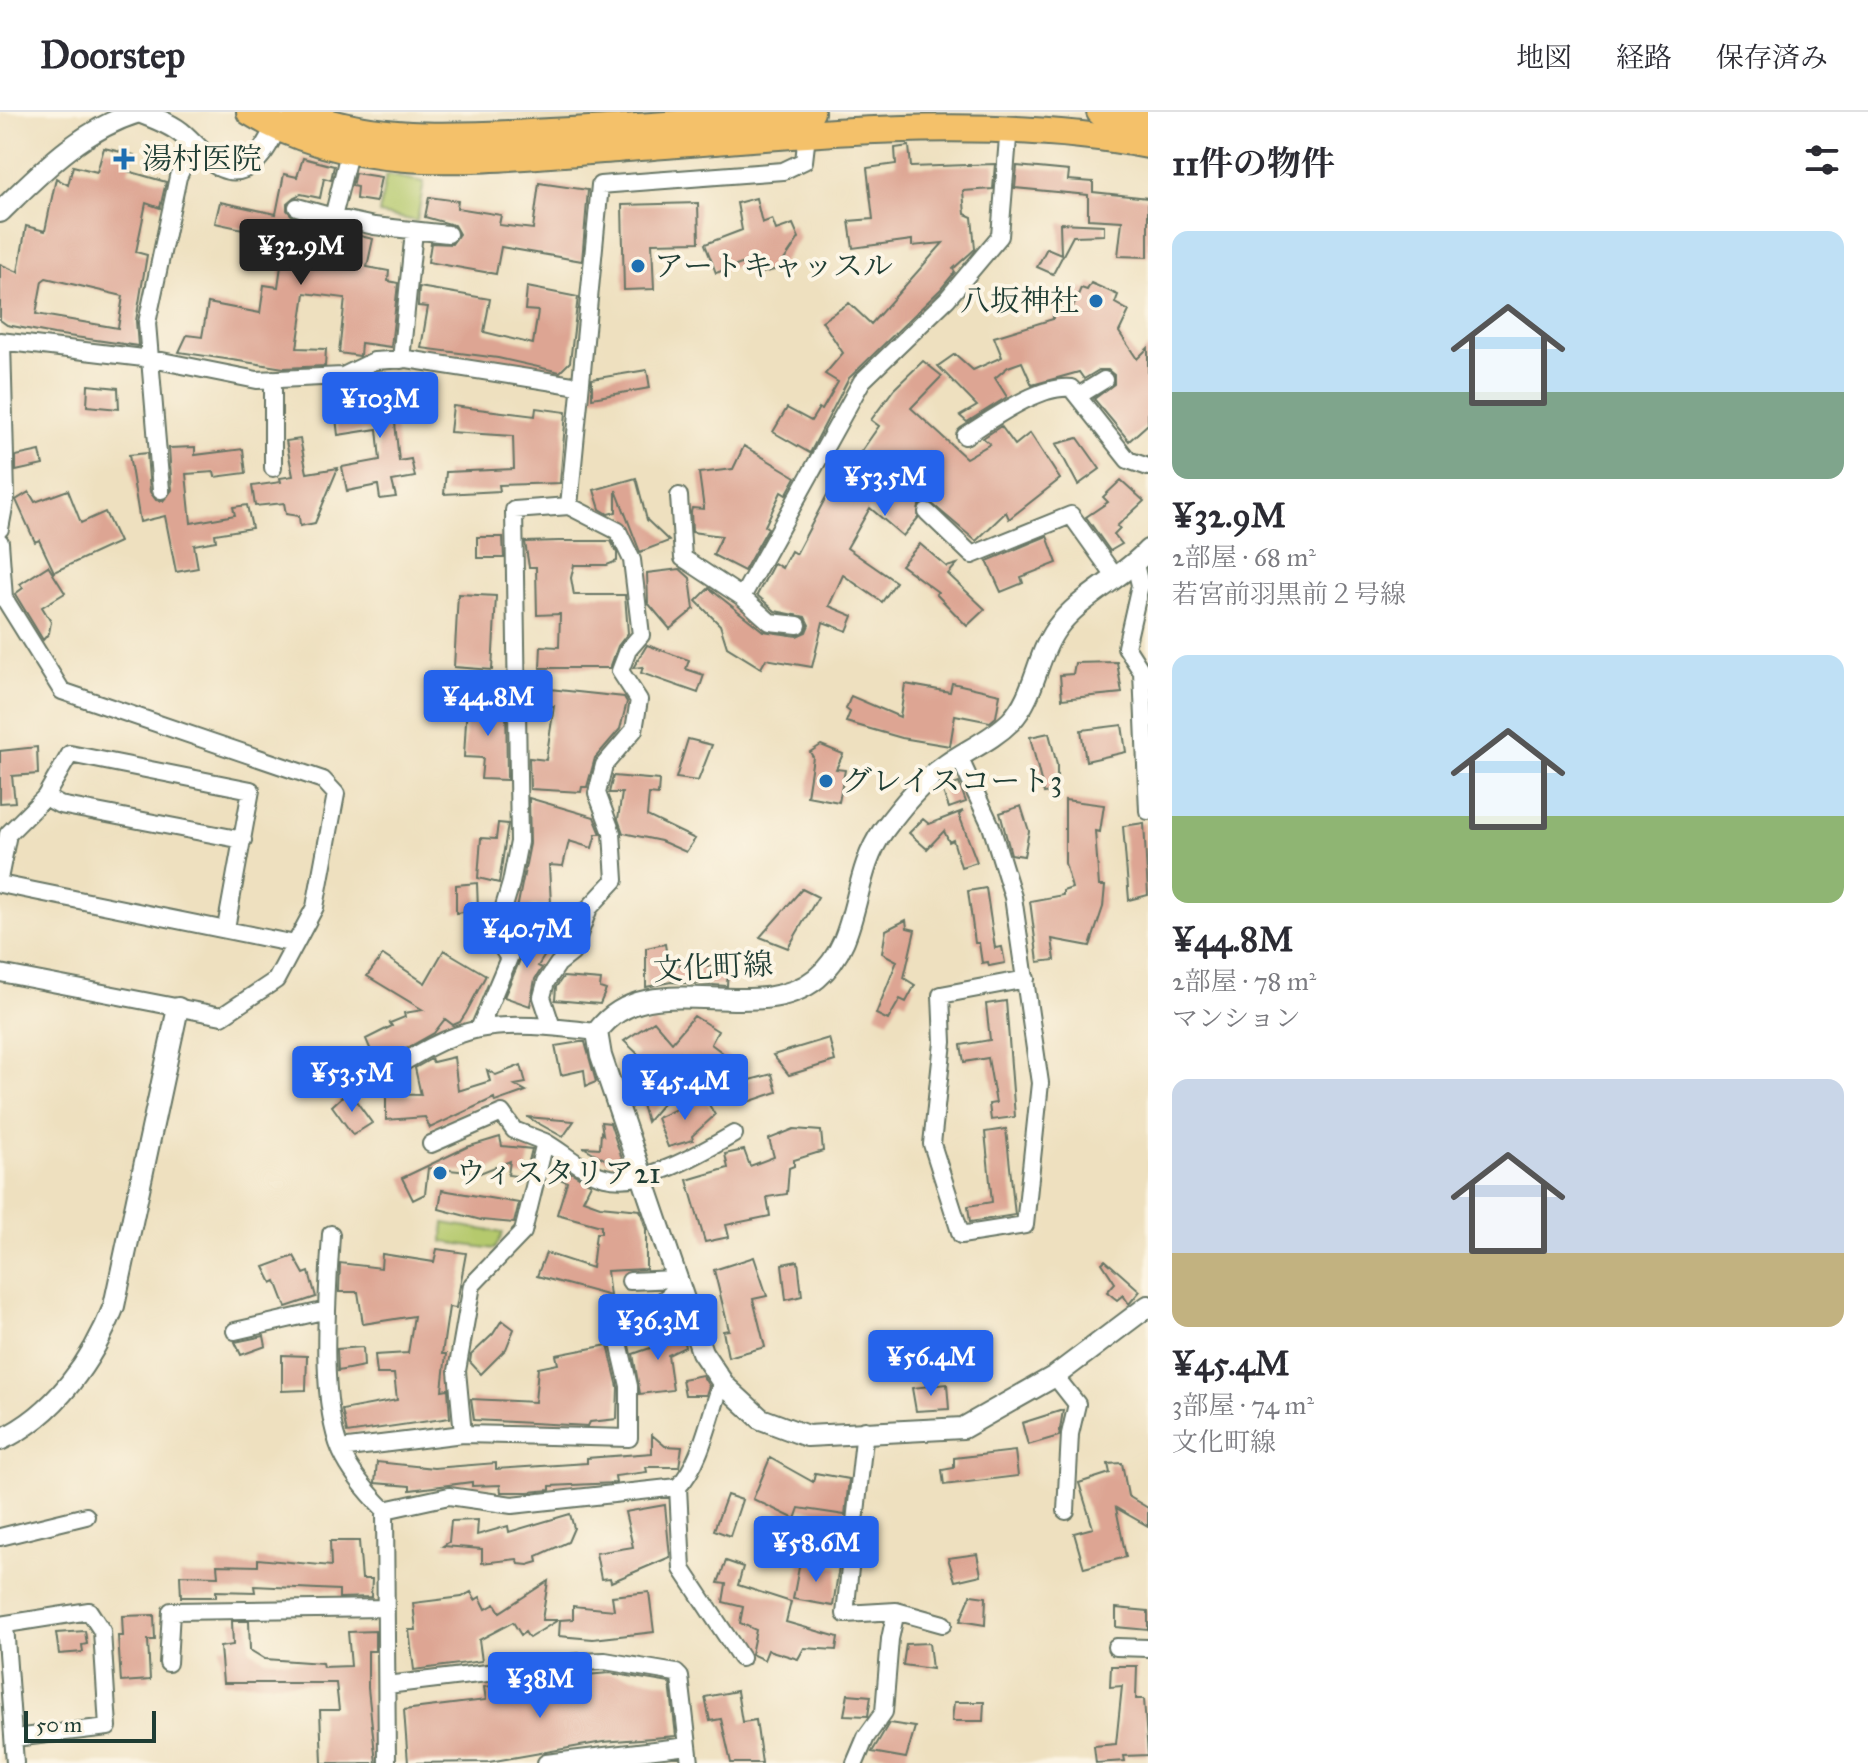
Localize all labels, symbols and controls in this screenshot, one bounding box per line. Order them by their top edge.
text: Doorstep [40,32,185,78]
text: 地図 [1516,40,1572,75]
text: 経路 [1616,40,1672,75]
text: 保存済み [1716,40,1828,75]
icon: filters [1800,138,1844,182]
place label: 湯村医院 [142,141,262,177]
text: 11件の物件 [1172,143,1335,184]
marker: 湯村医院 [113,148,135,170]
pin: ¥32.9M [236,219,366,287]
text: ¥32.9M [258,229,345,261]
place label: アートキャッスル [654,248,893,284]
marker: アートキャッスル [629,257,647,275]
place label: 八坂神社 [960,283,1080,319]
icon: home [1436,283,1580,427]
marker: 八坂神社 [1087,292,1105,310]
pin: ¥103M [324,372,436,440]
text: ¥103M [340,382,420,414]
pin: ¥53.5M [820,450,950,518]
text: ¥53.5M [843,460,927,492]
text: ¥32.9M [1172,495,1286,536]
text: 2部屋 · 68 m² [1172,541,1316,573]
text: 若宮前羽黒前２号線 [1172,578,1406,610]
pin: ¥44.8M [423,670,553,738]
text: ¥44.8M [442,680,534,712]
icon: home [1436,707,1580,851]
place label: グレイスコート3 [842,763,1062,799]
marker: グレイスコート3 [817,772,835,790]
pin: ¥40.7M [462,902,592,970]
text: ¥40.7M [481,912,573,944]
text: ¥44.8M [1172,919,1293,960]
street label: 文化町線 [652,946,774,988]
text: 2部屋 · 78 m² [1172,965,1316,997]
text: マンション [1172,1002,1301,1034]
pin: ¥53.5M [287,1046,417,1114]
pin: ¥45.4M [620,1054,750,1122]
text: ¥53.5M [310,1056,394,1088]
text: ¥45.4M [640,1064,730,1096]
icon: home [1436,1131,1580,1275]
place label: ウィスタリア21 [456,1155,661,1191]
marker: ウィスタリア21 [431,1164,449,1182]
pin: ¥36.3M [593,1294,723,1362]
text: ¥36.3M [616,1304,700,1336]
pin: ¥56.4M [866,1330,996,1398]
text: ¥56.4M [886,1340,976,1372]
text: ¥45.4M [1172,1343,1290,1384]
text: 3部屋 · 74 m² [1172,1389,1314,1421]
text: 文化町線 [1172,1426,1276,1458]
pin: ¥58.6M [751,1516,881,1584]
text: ¥58.6M [772,1526,860,1558]
pin: ¥38M [493,1652,587,1720]
text: ¥38M [506,1662,574,1694]
scale bar [24,1707,156,1743]
text: 50 m [36,1711,82,1738]

